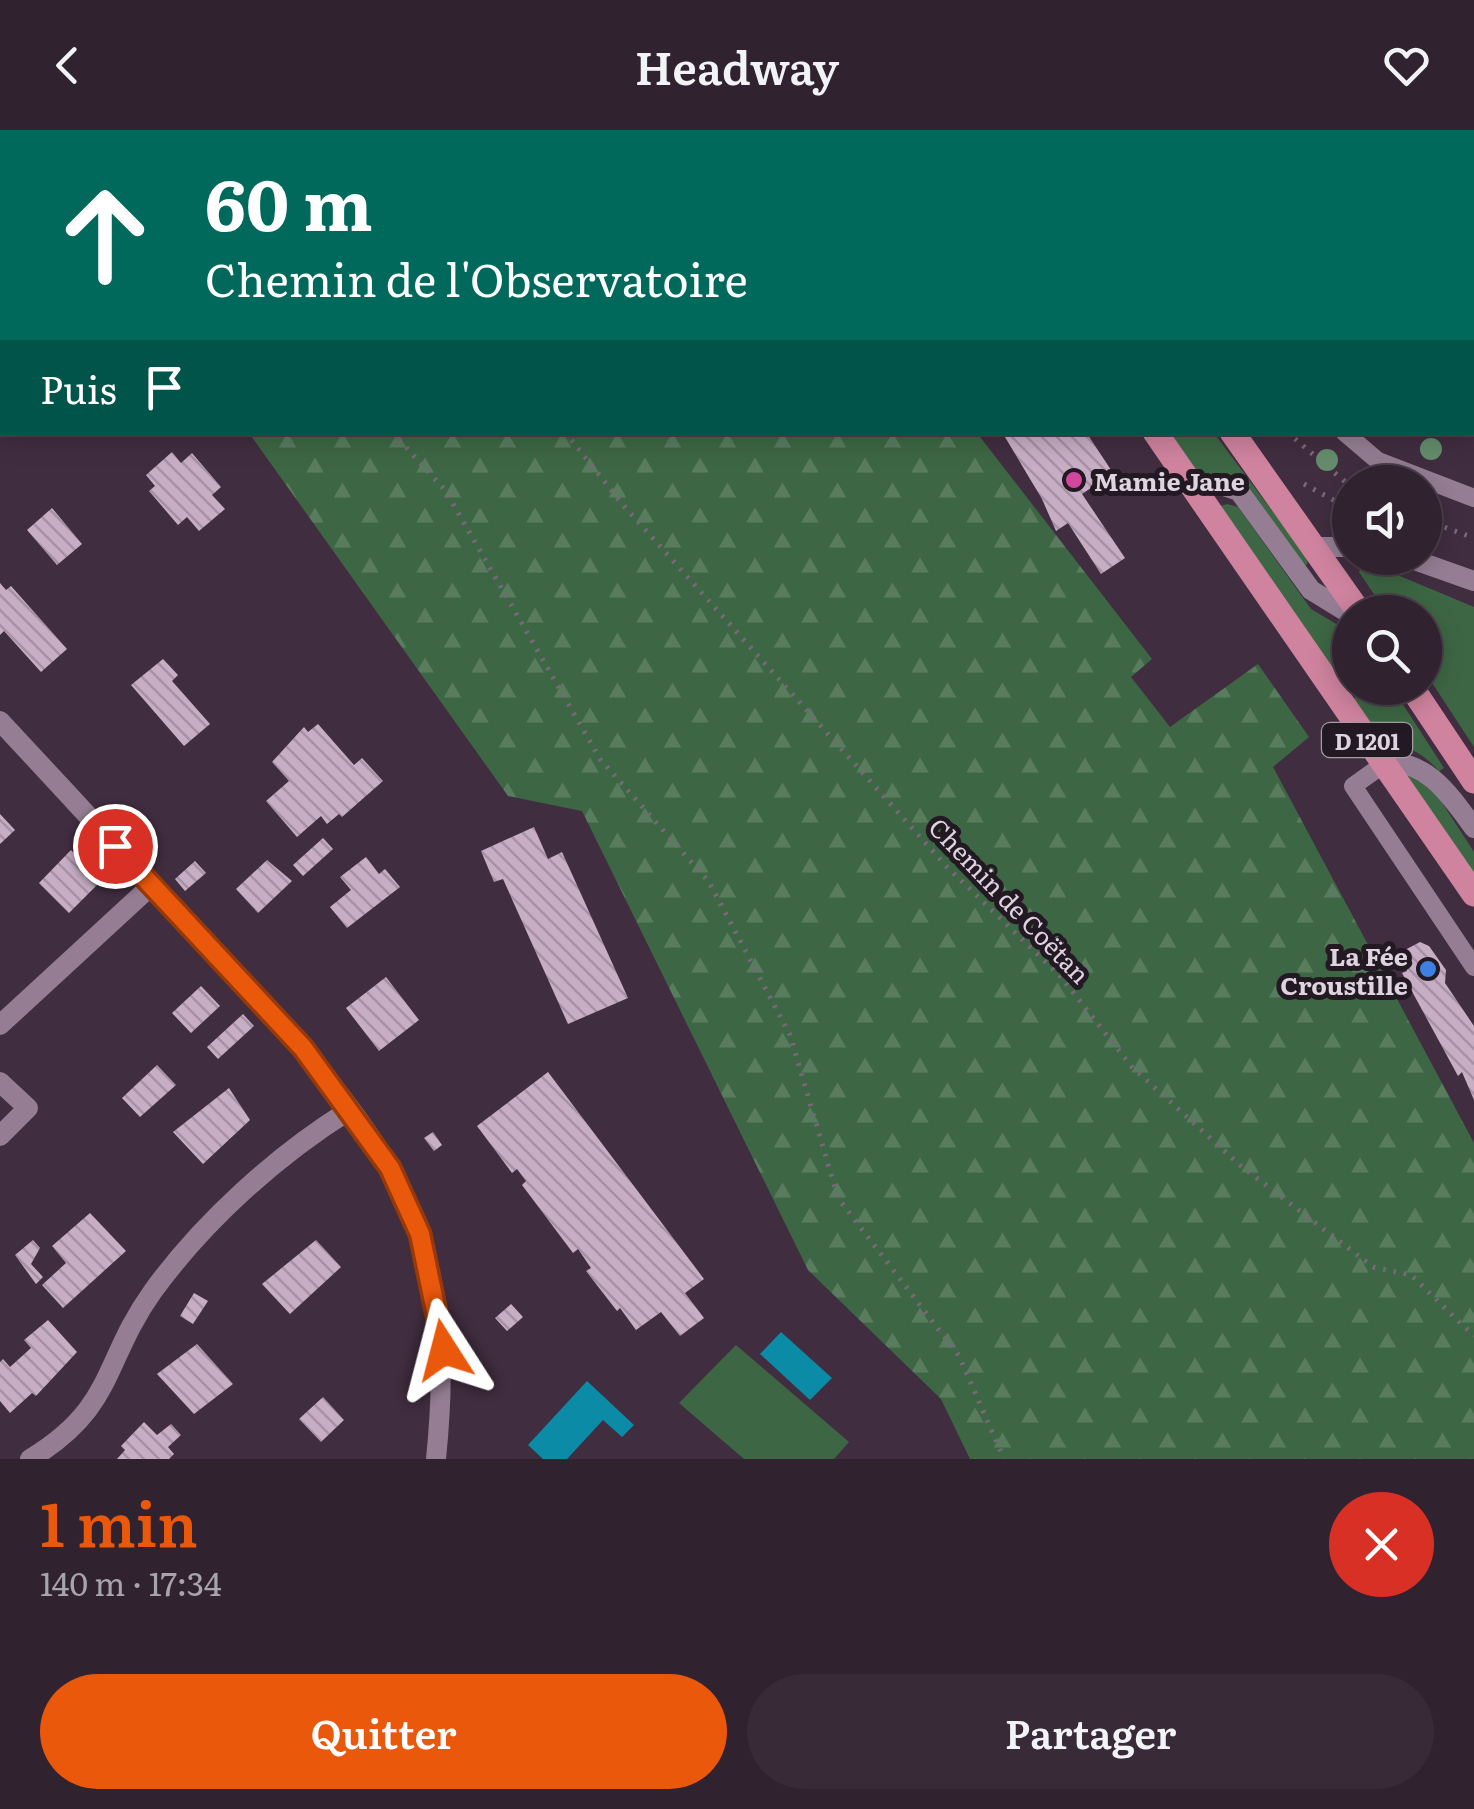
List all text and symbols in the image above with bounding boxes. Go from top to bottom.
text: Headway [635,32,839,99]
icon: back [40,38,95,93]
icon: heart [1379,38,1434,93]
text: 60 m [205,149,373,253]
icon: ahead [40,170,170,300]
text: Chemin de l'Observatoire [205,244,748,311]
text: Puis [40,359,117,416]
icon: arrive [137,360,192,415]
place label: Mamie Jane [1094,462,1245,499]
map controls [1332,465,1442,705]
button: sound [1332,465,1442,575]
marker: Mamie Jane [1063,469,1085,491]
button: search [1332,595,1442,705]
road number: D 1201 [1322,723,1412,757]
pin [73,804,158,889]
street label: Chemin de Coëtan [921,809,1099,991]
icon: arrive [88,819,143,874]
place label: La Fée Croustille [1280,937,1408,1003]
marker: La Fée Croustille [1417,958,1439,980]
position arrow [392,1298,496,1402]
text: 1 min [40,1476,198,1565]
button: close [1329,1492,1434,1597]
text: 140 m · 17:34 [40,1558,222,1606]
button: Quitter [40,1674,727,1789]
button: Partager [747,1674,1434,1789]

